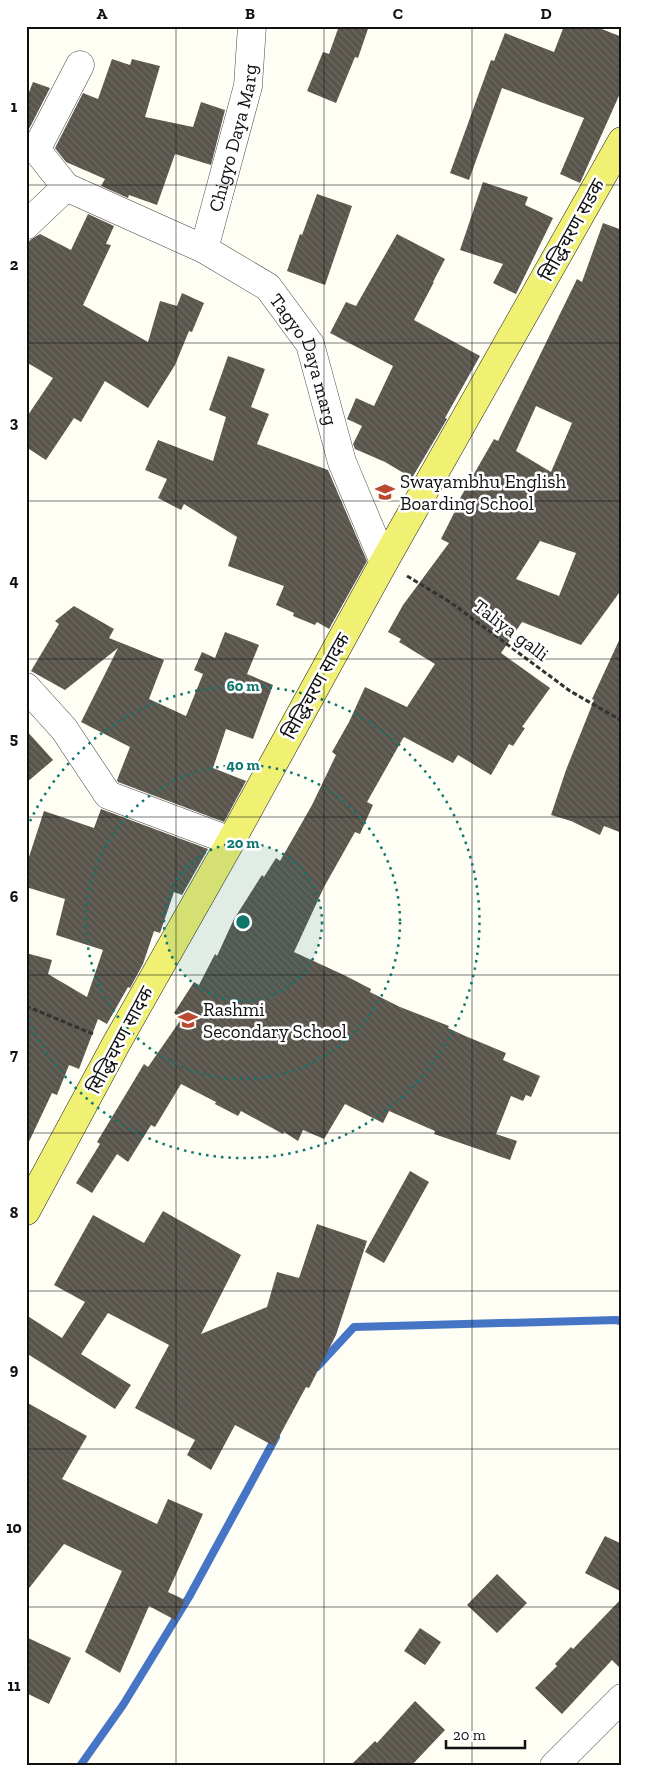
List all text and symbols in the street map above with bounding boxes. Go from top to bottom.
text: A [97,4,108,23]
text: B [245,4,255,23]
text: C [393,4,403,23]
text: D [540,4,552,23]
street label: Chigyo Daya Marg [203,63,261,214]
text: 1 [11,97,18,116]
street label: सिद्धिचरण सडक [534,174,610,285]
text: 2 [10,255,19,274]
street label: Tagyo Daya marg [265,289,343,428]
text: 3 [10,413,19,432]
place label: Swayambhu English Boarding School [400,470,567,515]
school or university icon: Swayambhu English Boarding School [374,481,396,503]
text: 4 [9,571,19,590]
street label: Taliya galli [469,594,553,666]
street label: सिद्धिचरण सादक [277,628,355,743]
text: 60 m [227,677,259,695]
text: 5 [10,729,18,748]
text: 40 m [226,756,260,774]
text: 20 m [227,834,259,852]
text: 6 [10,887,19,906]
centre of rings [234,913,252,931]
street label: सिद्धिचरण सादक [82,982,158,1098]
place label: Rashmi Secondary School [203,998,347,1043]
school or university icon: Rashmi Secondary School [177,1009,199,1031]
text: 7 [10,1045,18,1064]
text: 8 [10,1203,19,1222]
text: 9 [10,1360,19,1379]
text: 10 [6,1518,22,1537]
text: 11 [8,1676,21,1695]
scale bar [446,1717,524,1749]
text: 20 m [453,1726,486,1744]

